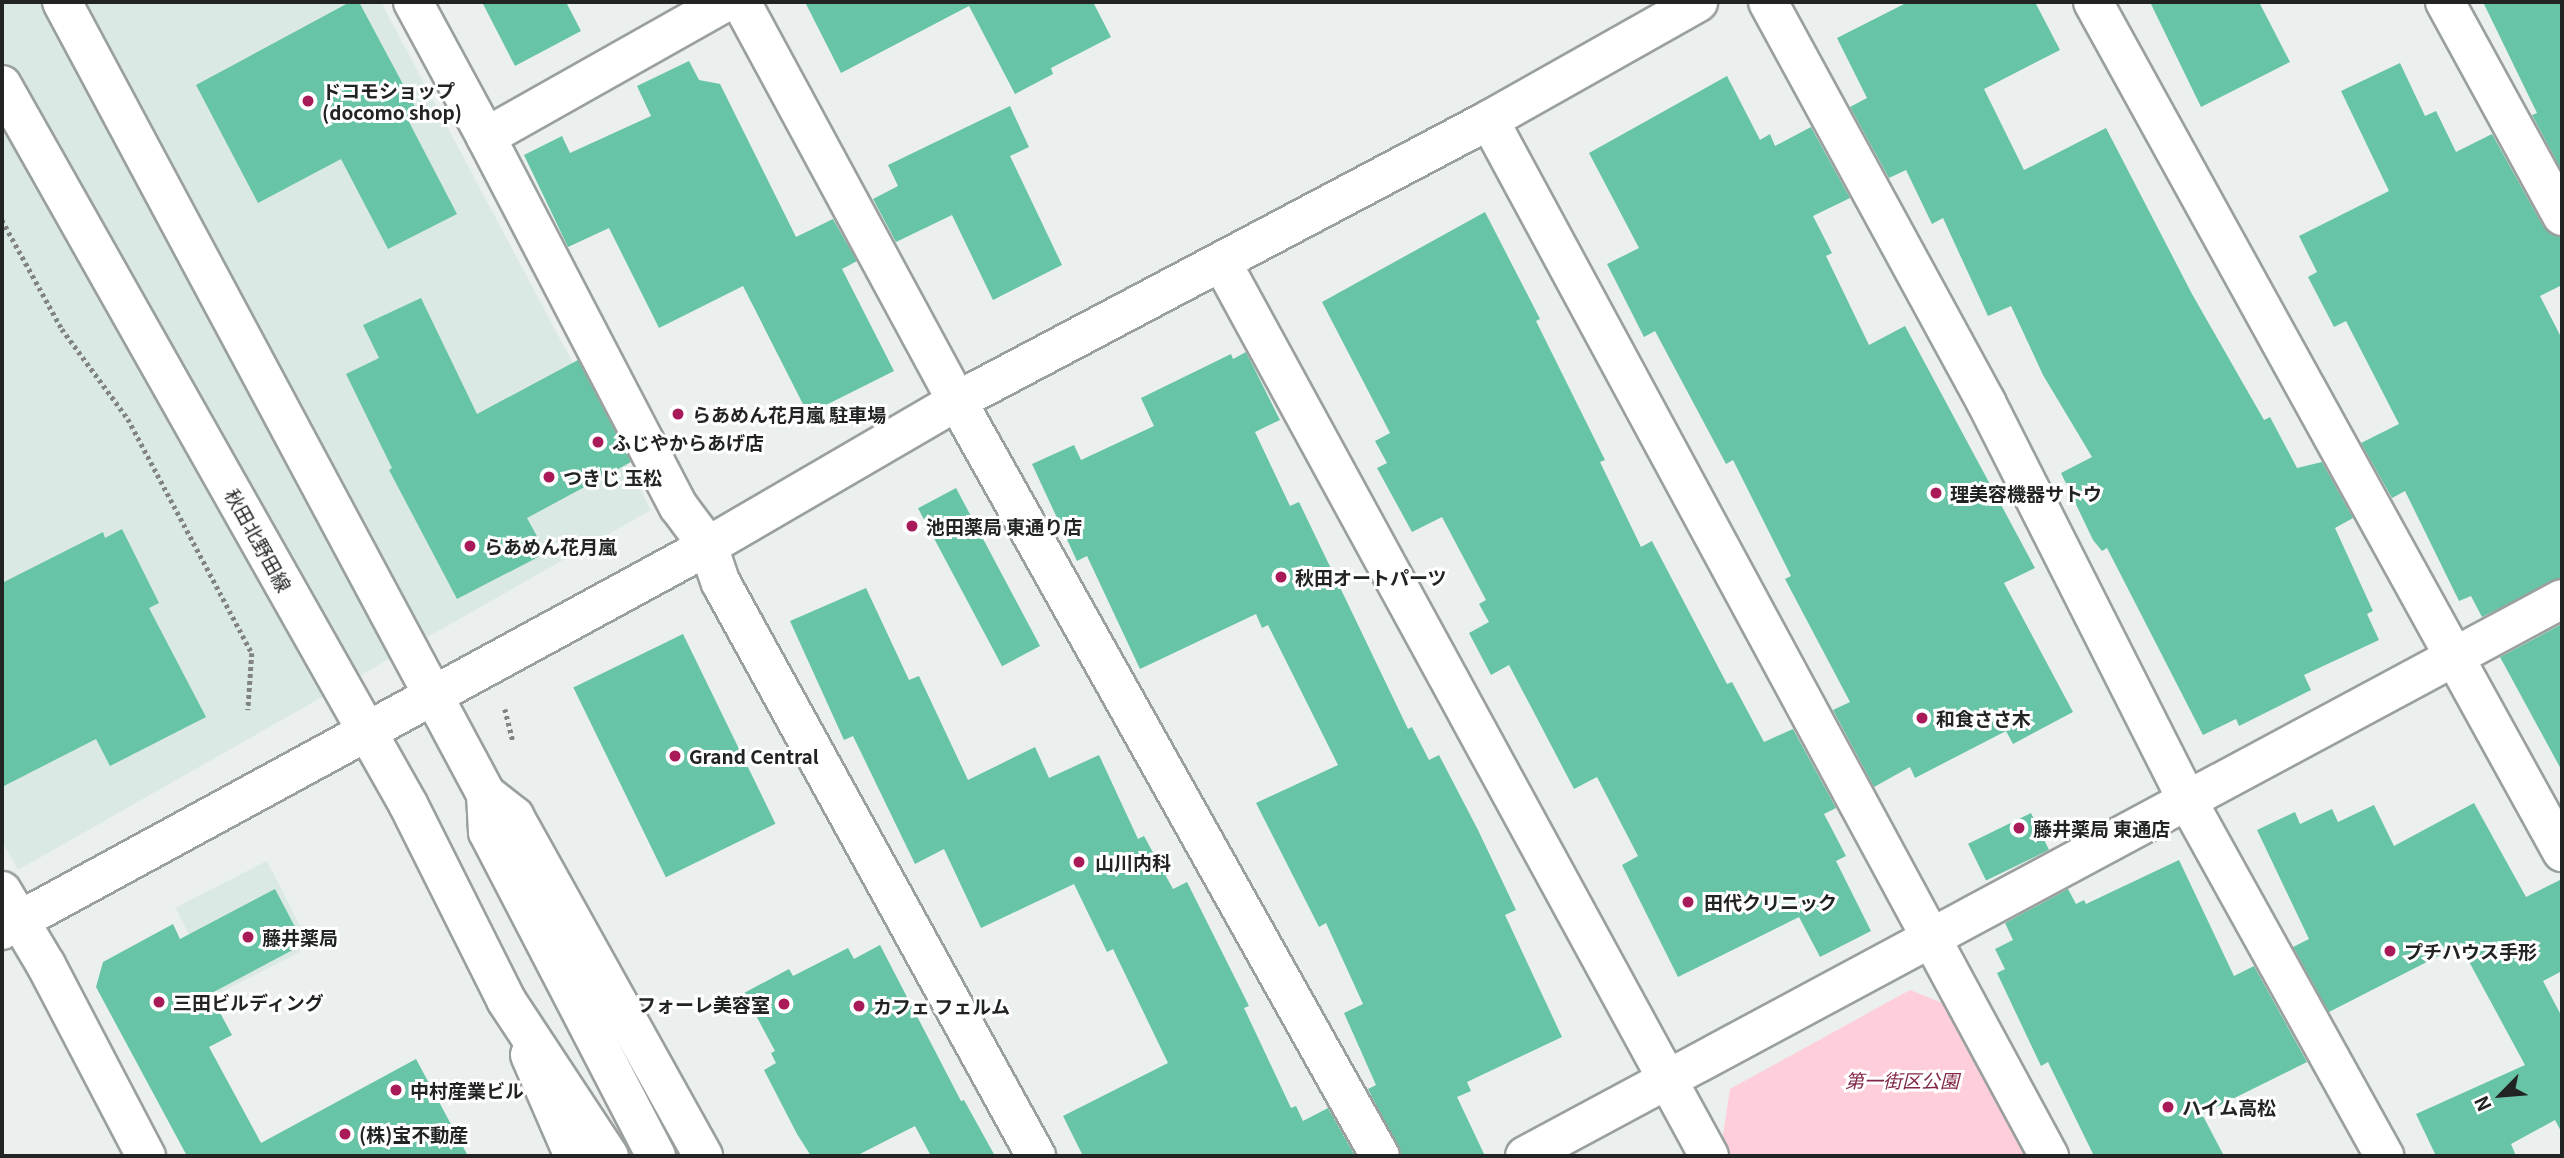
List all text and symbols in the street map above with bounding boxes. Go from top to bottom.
place label: ドコモショップ (docomo shop) [322,79,462,123]
marker: ドコモショップ (docomo shop) [300,93,316,109]
place label: らあめん花月嵐 駐車場 [692,403,886,425]
marker: らあめん花月嵐 駐車場 [670,406,686,422]
place label: ふじやからあげ店 [612,431,764,453]
marker: ふじやからあげ店 [590,434,606,450]
place label: つきじ 玉松 [563,466,662,488]
marker: つきじ 玉松 [541,469,557,485]
place label: 理美容機器サトウ [1950,482,2102,504]
street label: 秋田北野田線 [221,485,297,595]
marker: 理美容機器サトウ [1928,485,1944,501]
place label: 池田薬局 東通り店 [926,515,1082,537]
marker: 池田薬局 東通り店 [904,518,920,534]
place label: らあめん花月嵐 [484,535,617,557]
marker: らあめん花月嵐 [462,538,478,554]
place label: 秋田オートパーツ [1295,566,1447,588]
marker: 秋田オートパーツ [1273,569,1289,585]
place label: 和食ささ木 [1936,707,2031,729]
marker: 和食ささ木 [1914,710,1930,726]
place label: Grand Central [689,745,819,767]
marker: Grand Central [667,748,683,764]
place label: 藤井薬局 東通店 [2033,817,2170,839]
marker: 藤井薬局 東通店 [2011,820,2027,836]
place label: 山川内科 [1095,851,1171,873]
marker: 山川内科 [1069,852,1089,872]
place label: 田代クリニック [1704,891,1837,913]
marker: 田代クリニック [1678,892,1698,912]
place label: 藤井薬局 [262,926,338,948]
marker: 藤井薬局 [240,929,256,945]
place label: プチハウス手形 [2404,940,2537,962]
marker: プチハウス手形 [2382,943,2398,959]
place label: 三田ビルディング [173,991,325,1013]
place label: フォーレ美容室 [637,993,770,1015]
marker: 三田ビルディング [151,994,167,1010]
place label: カフェ フェルム [873,995,1010,1017]
marker: フォーレ美容室 [776,996,792,1012]
marker: カフェ フェルム [851,998,867,1014]
north arrow [2466,1060,2536,1130]
park label: 第一街区公園 [1845,1069,1959,1091]
place label: 中村産業ビル [410,1079,524,1101]
marker: 中村産業ビル [388,1082,404,1098]
text: N [2466,1092,2497,1116]
place label: ハイム高松 [2182,1096,2277,1118]
marker: ハイム高松 [2160,1099,2176,1115]
place label: (株)宝不動産 [359,1123,468,1145]
marker: (株)宝不動産 [337,1126,353,1142]

